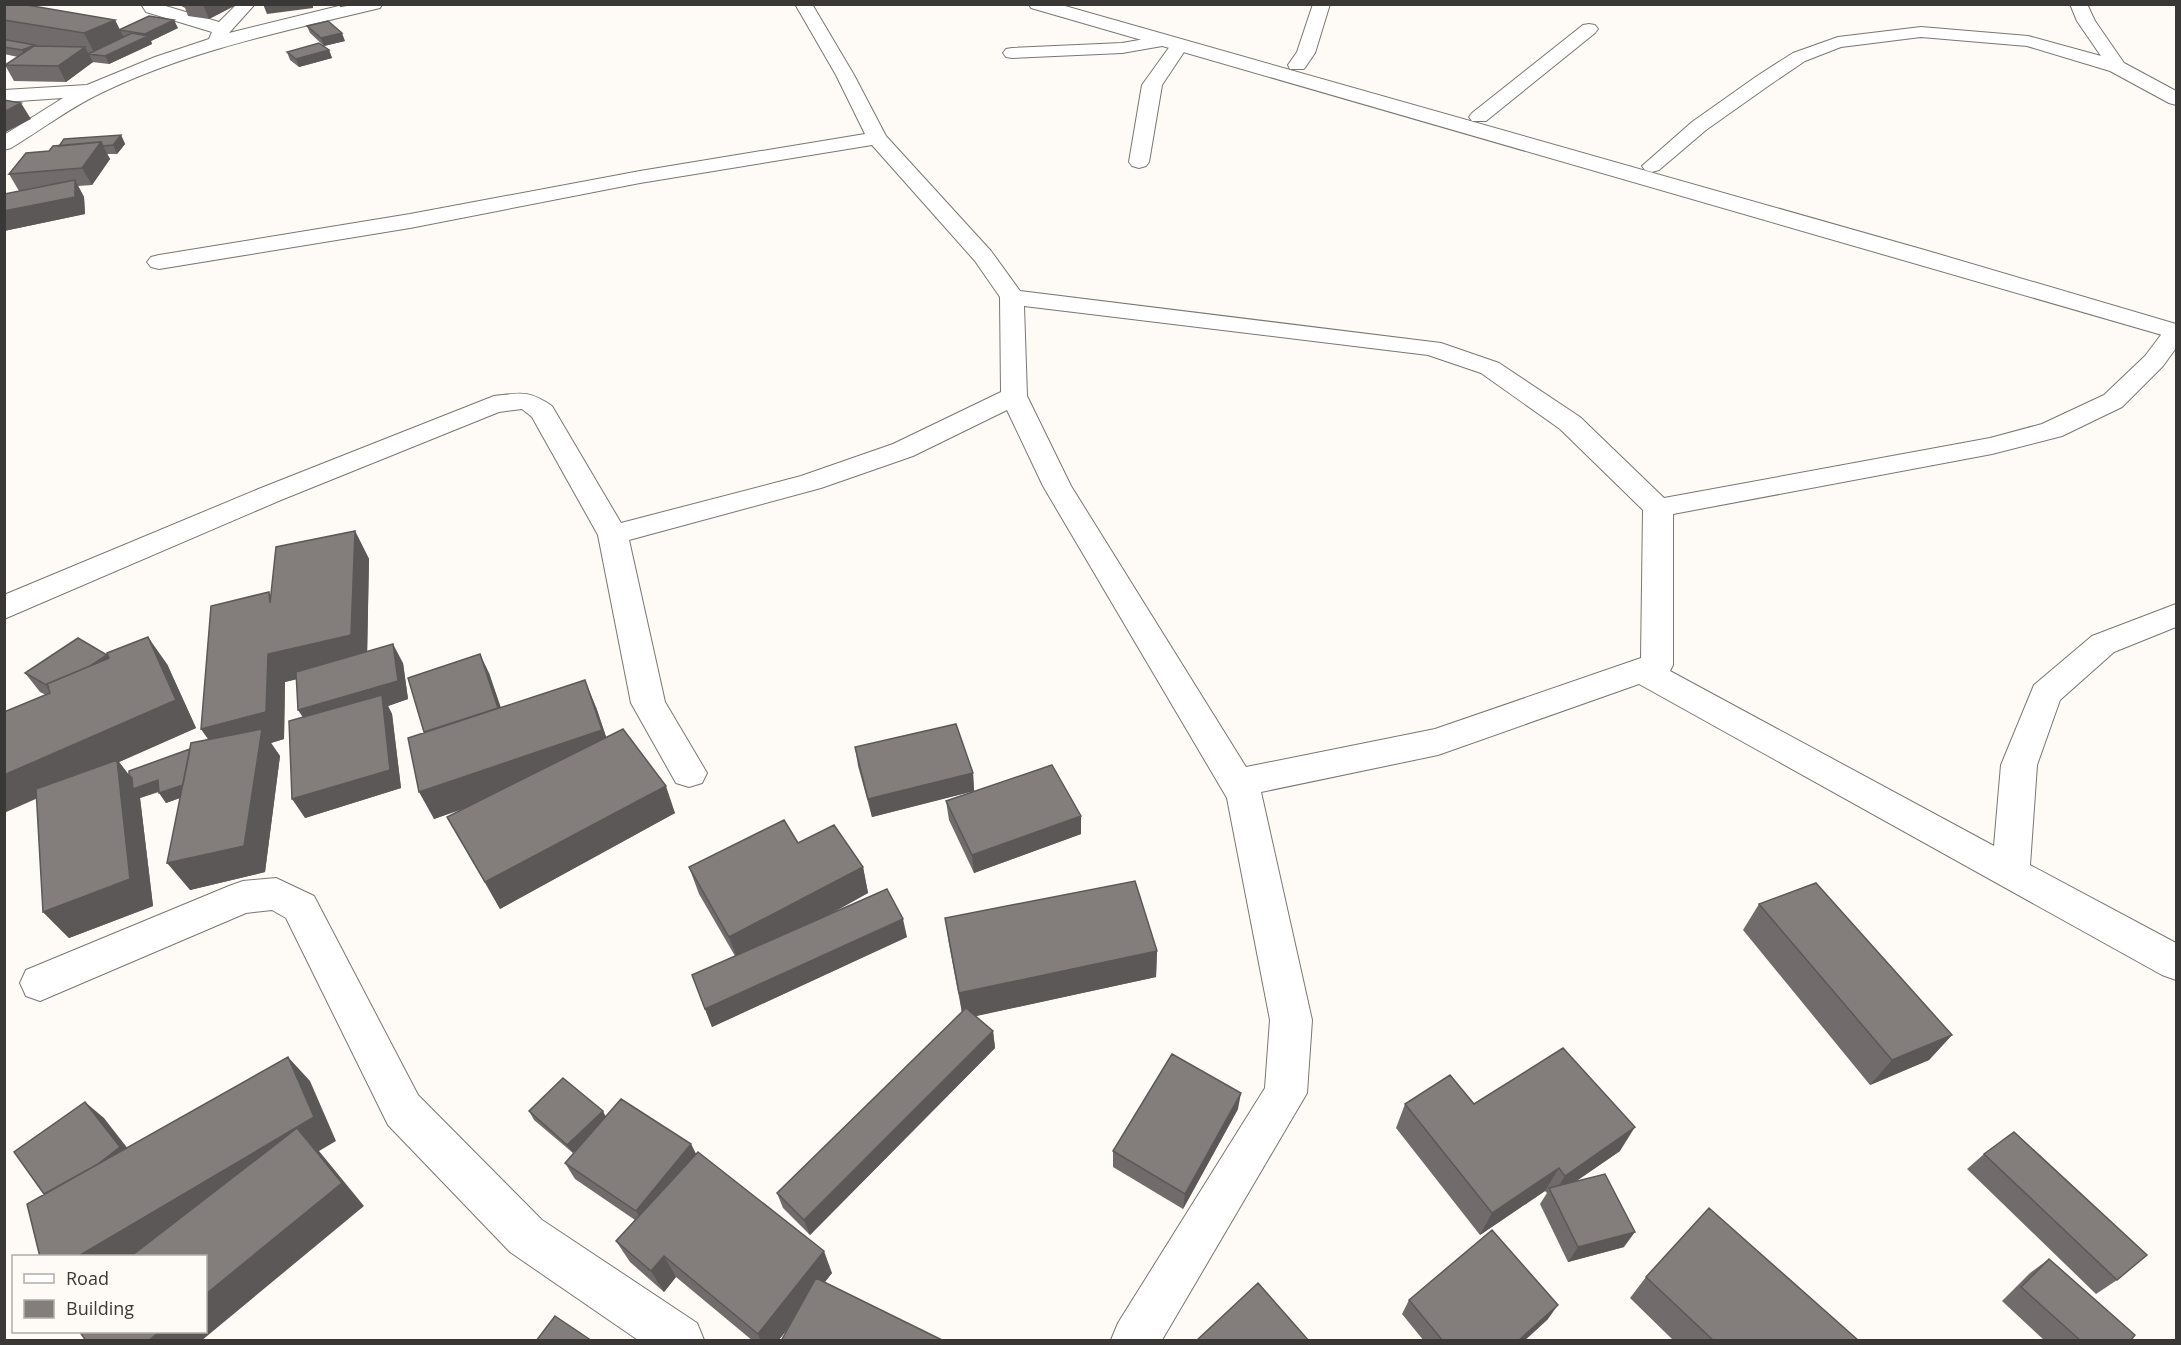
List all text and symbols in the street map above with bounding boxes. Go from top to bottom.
legend [12,1255,207,1333]
text: Road [66,1266,109,1290]
text: Building [66,1296,134,1320]

